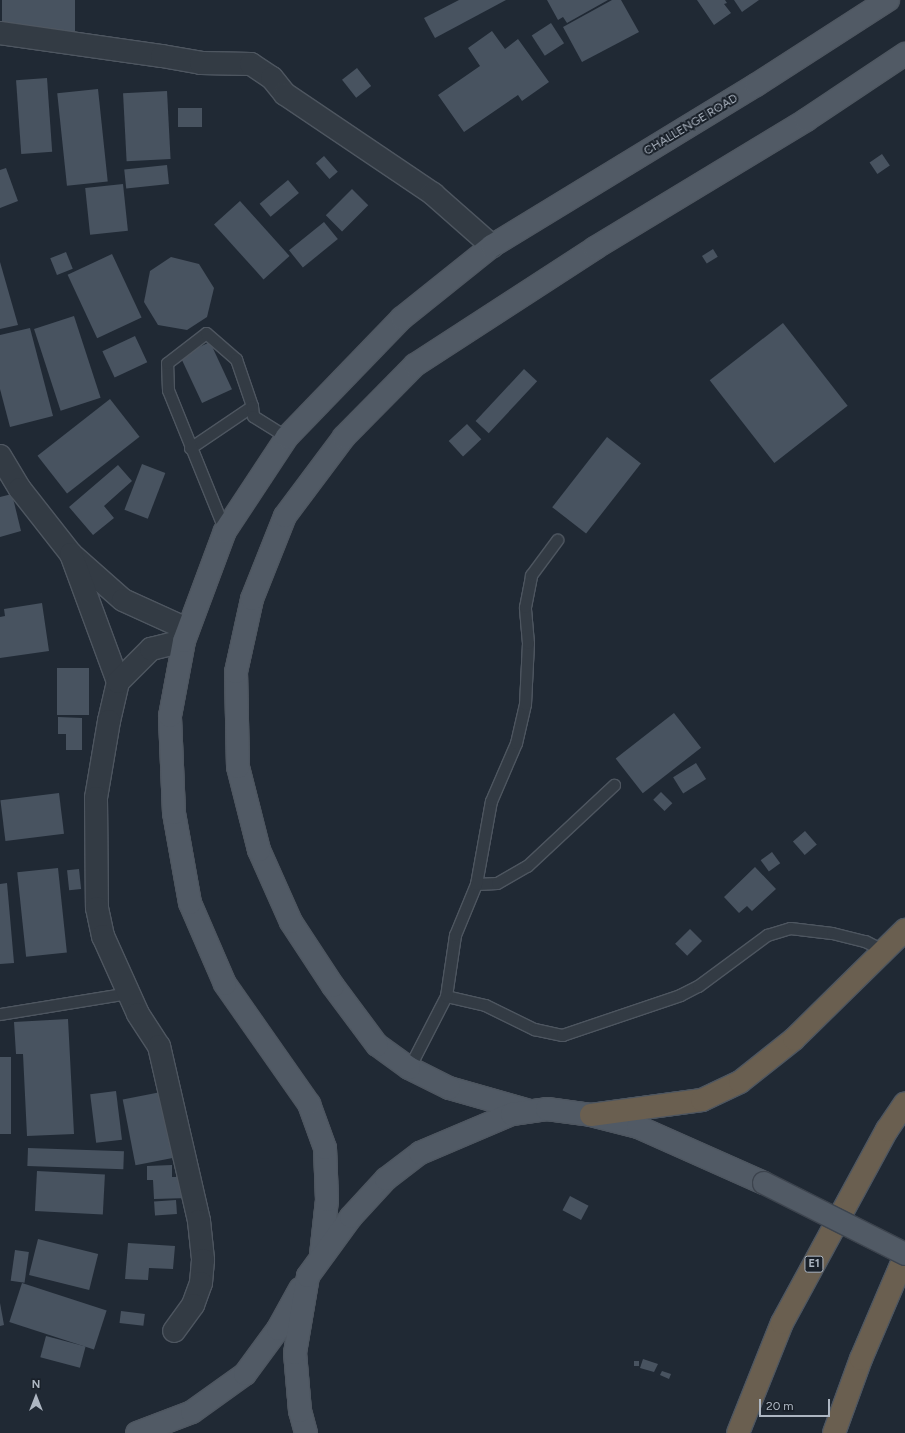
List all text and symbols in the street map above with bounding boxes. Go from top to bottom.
street label: CHALLENGE ROAD [641,91,741,159]
road number: E1 [804,1255,824,1273]
north arrow [16,1377,56,1417]
text: N [32,1378,40,1391]
scale bar [761,1391,832,1417]
text: 20 m [766,1399,794,1413]

